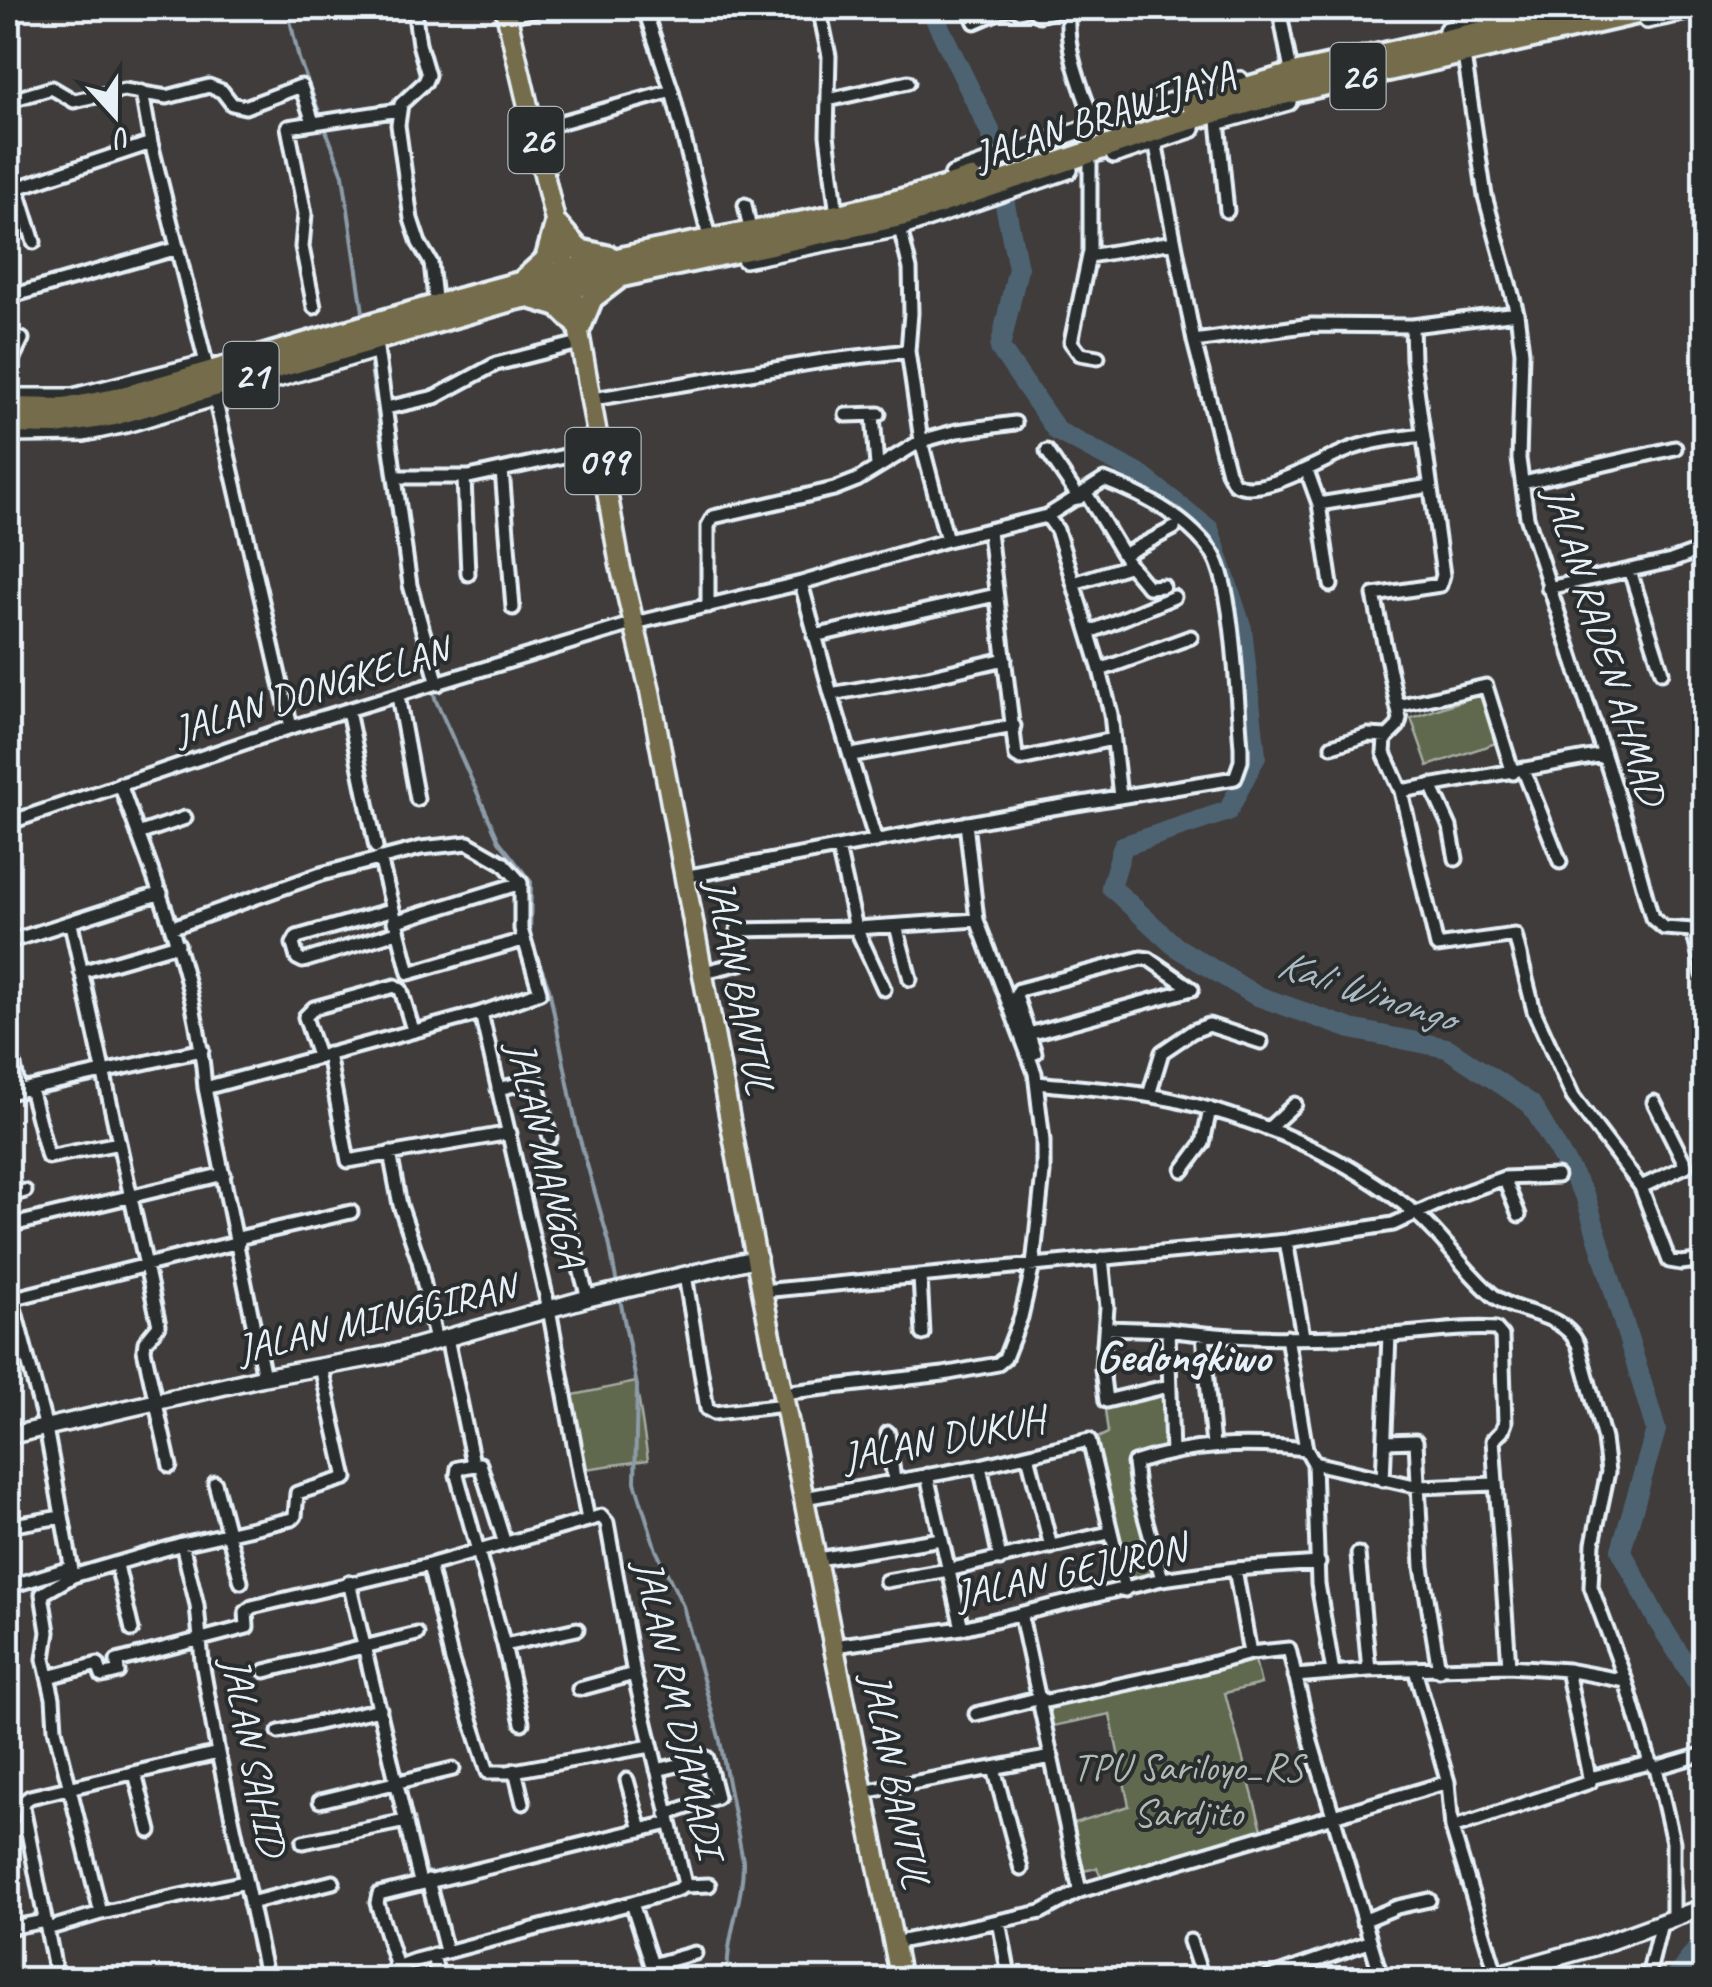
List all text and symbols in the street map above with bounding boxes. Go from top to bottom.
road number: 26 [1330,43,1386,109]
street label: JALAN BRAWIJAYA [966,49,1242,181]
north arrow [65,65,165,165]
road number: 26 [508,107,564,173]
text: U [106,119,136,159]
road number: 21 [224,342,278,408]
road number: 099 [566,428,640,494]
street label: JALAN RADEN AHMAD [1532,478,1678,814]
street label: JALAN DONGKELAN [166,623,460,756]
street label: JALAN BANTUL [694,873,785,1098]
water label: Kali Winongo [1271,937,1469,1046]
street label: JALAN MANGGA [495,1035,597,1274]
street label: JALAN MINGGIRAN [230,1260,525,1375]
district label: Gedongkiwo [1096,1328,1273,1385]
street label: JALAN DUKUH [836,1393,1054,1482]
street label: JALAN GEJURON [949,1521,1196,1620]
street label: JALAN RM DJAMADI [623,1553,737,1869]
street label: JALAN SAHID [210,1651,298,1863]
street label: JALAN BANTUL [850,1667,941,1892]
park label: TPU Sariloyo_RS Sardjito [1073,1742,1308,1838]

